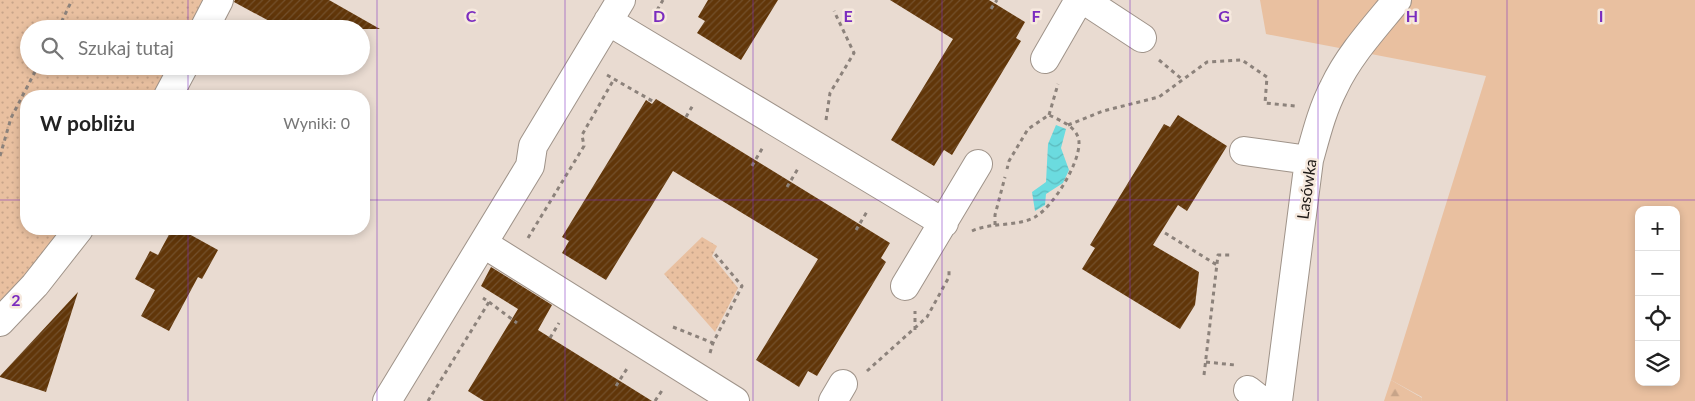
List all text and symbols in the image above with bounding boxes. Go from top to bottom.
text: C [466,6,477,25]
text: D [653,6,665,25]
text: E [843,6,853,25]
text: F [1031,6,1041,25]
text: G [1218,6,1230,25]
text: H [1406,6,1418,25]
text: I [1599,6,1603,25]
search box [20,20,370,75]
icon: search [38,34,66,62]
text: Szukaj tutaj [78,36,174,59]
text: W pobliżu [40,110,135,135]
text: Wyniki: 0 [283,113,350,132]
street label: Lasówka [1292,158,1320,220]
map controls [1635,206,1680,386]
button: + [1635,206,1680,251]
button: − [1635,251,1680,296]
text: 2 [11,290,21,309]
button: locate [1635,296,1680,341]
button: layers [1635,341,1680,386]

